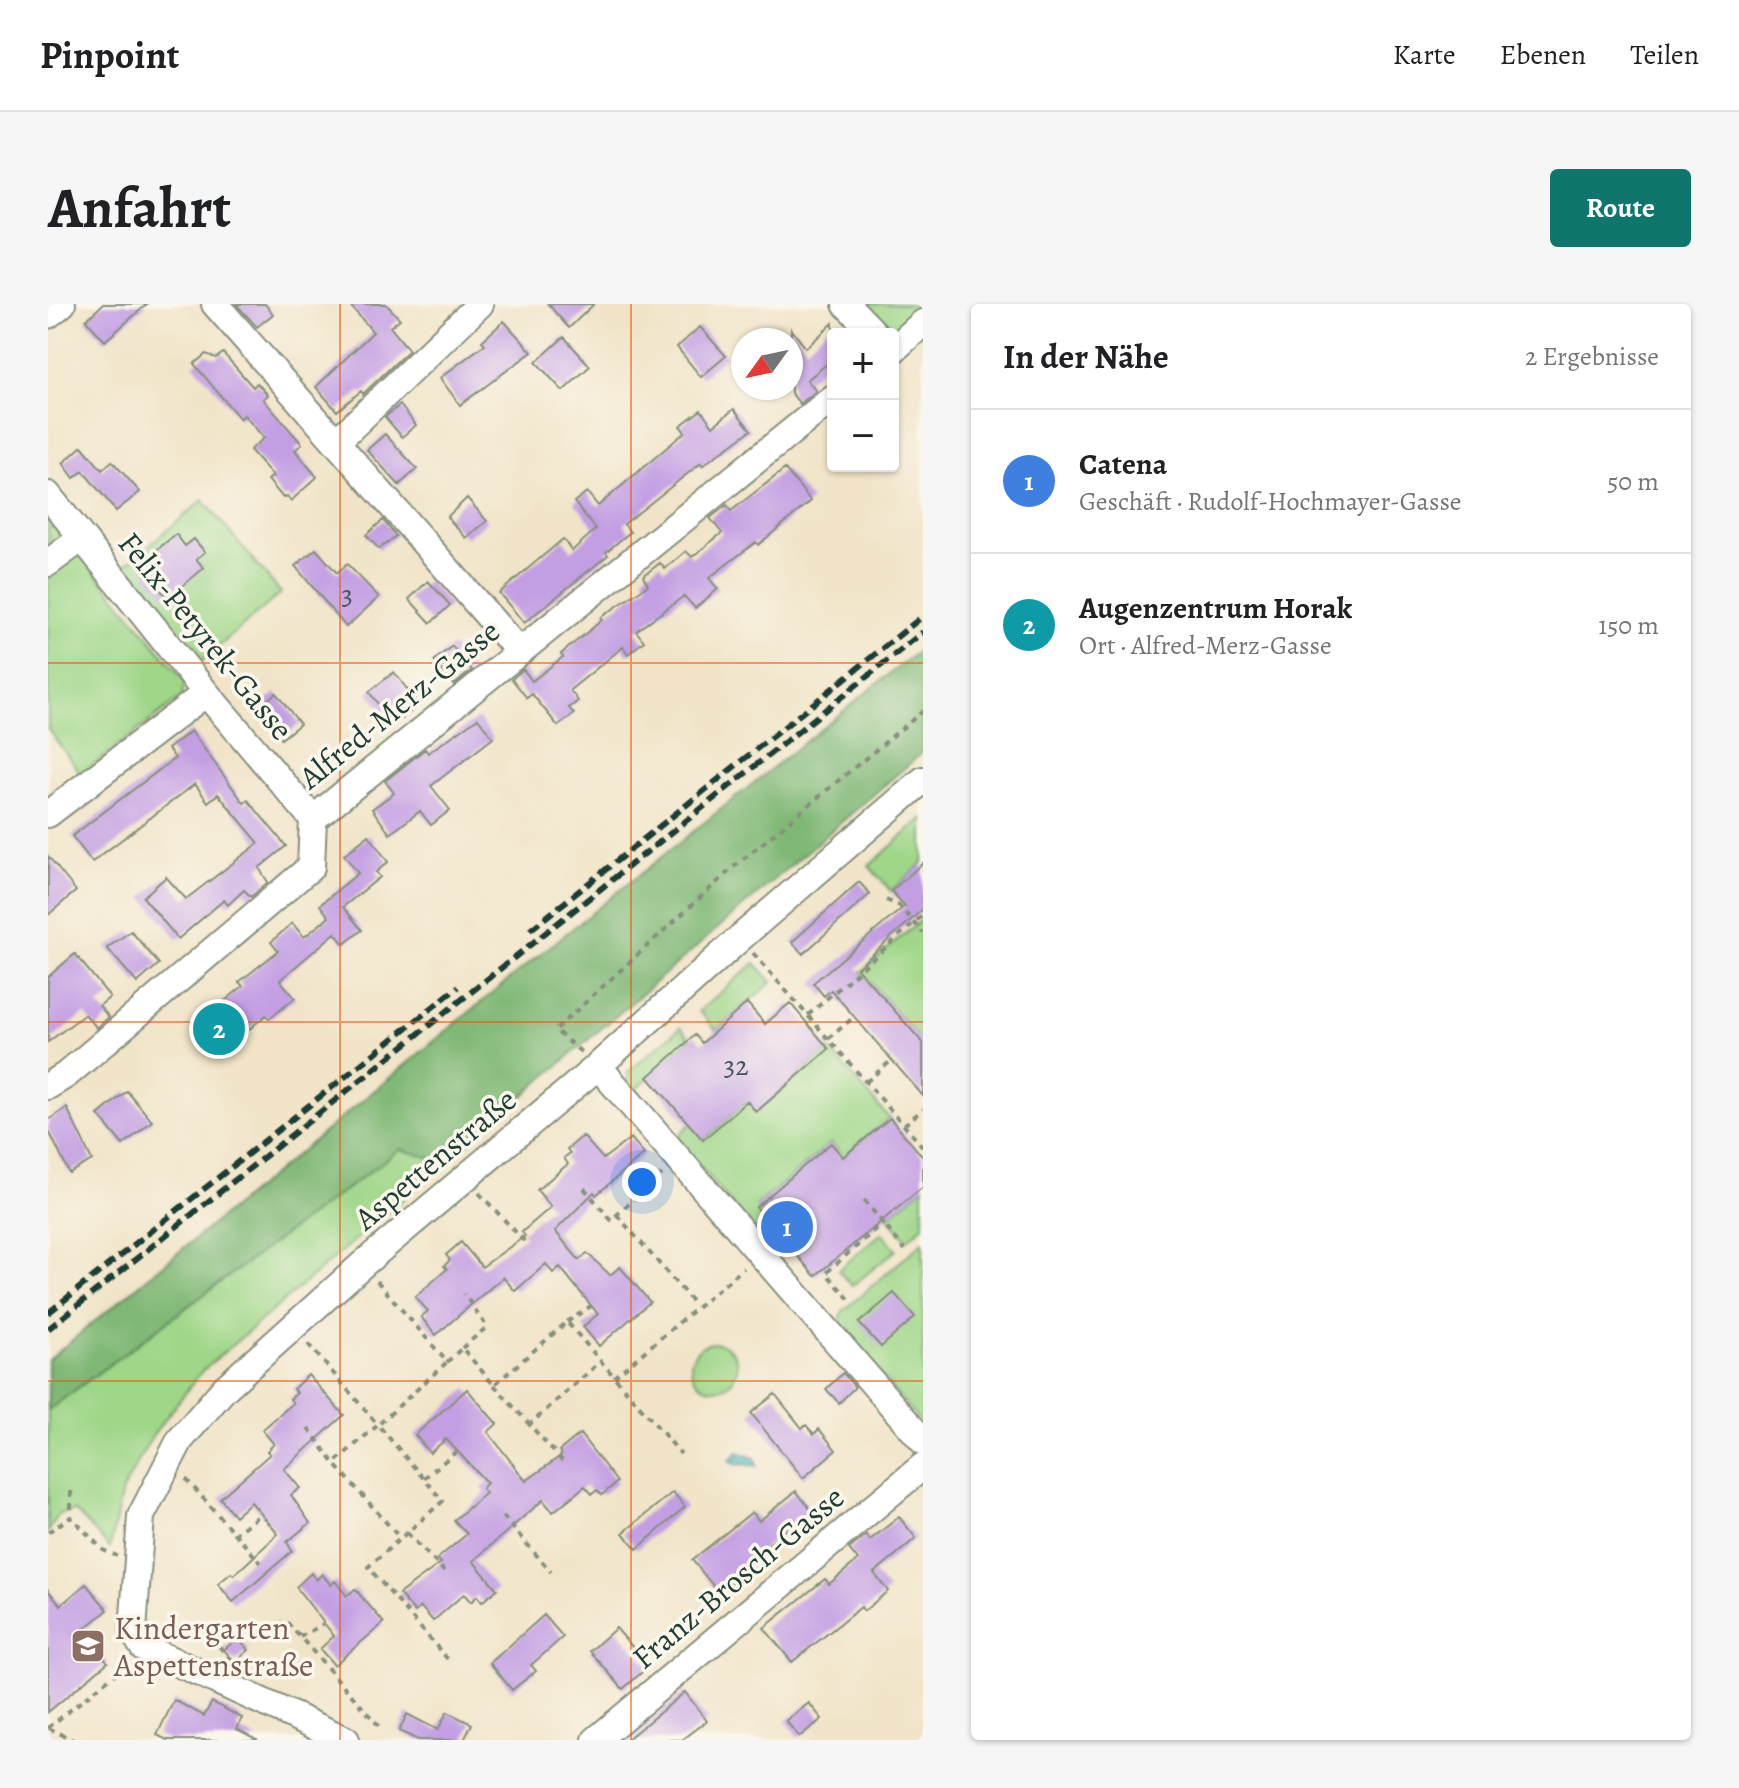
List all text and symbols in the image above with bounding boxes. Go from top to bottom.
text: Pinpoint [40,29,179,81]
text: Karte [1393,36,1456,74]
text: Ebenen [1500,36,1586,74]
text: Teilen [1630,36,1699,74]
button: Route [1550,169,1691,247]
text: Anfahrt [48,170,231,246]
north arrow [731,328,803,400]
map controls [827,328,899,472]
button: + [827,328,899,400]
text: In der Nähe [1003,333,1169,380]
text: 2 Ergebnisse [1525,339,1659,374]
button: − [827,400,899,472]
text: Catena [1079,444,1167,484]
text: 1 [1024,464,1034,499]
text: 50 m [1607,464,1659,499]
text: Geschäft · Rudolf-Hochmayer-Gasse [1079,484,1462,519]
street label: Felix-Petyrek-Gasse [108,523,304,749]
house number: 3 [341,576,353,614]
text: Augenzentrum Horak [1079,588,1352,628]
text: 2 [1023,608,1035,643]
text: 150 m [1598,608,1659,643]
street label: Alfred-Merz-Gasse [288,609,509,799]
text: Ort · Alfred-Merz-Gasse [1079,628,1332,663]
pin: 2 [193,999,245,1059]
house number: 32 [724,1047,748,1085]
street label: Aspettenstraße [344,1078,525,1241]
your location [622,1162,662,1202]
pin: 1 [761,1197,813,1257]
street label: Franz-Brosch-Gasse [623,1475,853,1679]
place label: Kindergarten Aspettenstraße [113,1606,313,1687]
school or university icon: Kindergarten Aspettenstraße [69,1627,107,1665]

